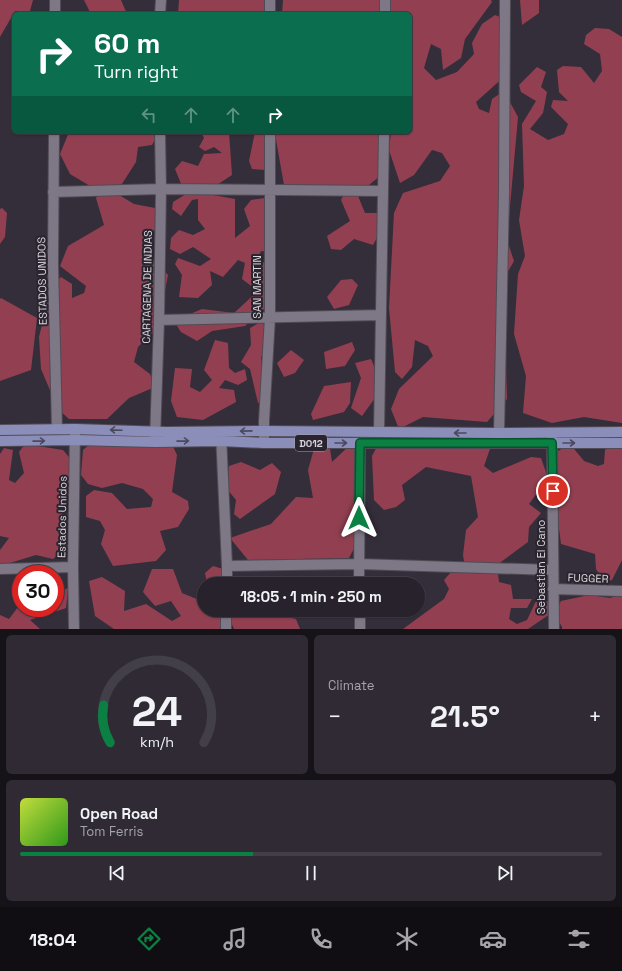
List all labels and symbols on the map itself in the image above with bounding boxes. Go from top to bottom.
street label: CARTAGENA DE INDIAS [139,230,155,344]
street label: ESTADOS UNIDOS [34,237,50,325]
street label: SAN MARTIN [250,255,264,319]
one-way arrow [110,426,123,434]
one-way arrow [240,428,253,435]
one-way arrow [454,429,467,437]
road number: D012 [295,435,327,451]
one-way arrow [32,437,45,445]
one-way arrow [176,438,189,445]
one-way arrow [334,439,347,447]
one-way arrow [562,439,575,447]
pin [536,474,570,508]
street label: Estados Unidos [54,476,70,558]
position arrow [338,497,380,539]
street label: Sebastian El Cano [534,520,548,614]
speed limit sign: 30 [12,565,64,617]
street label: FUGGER [567,570,609,586]

